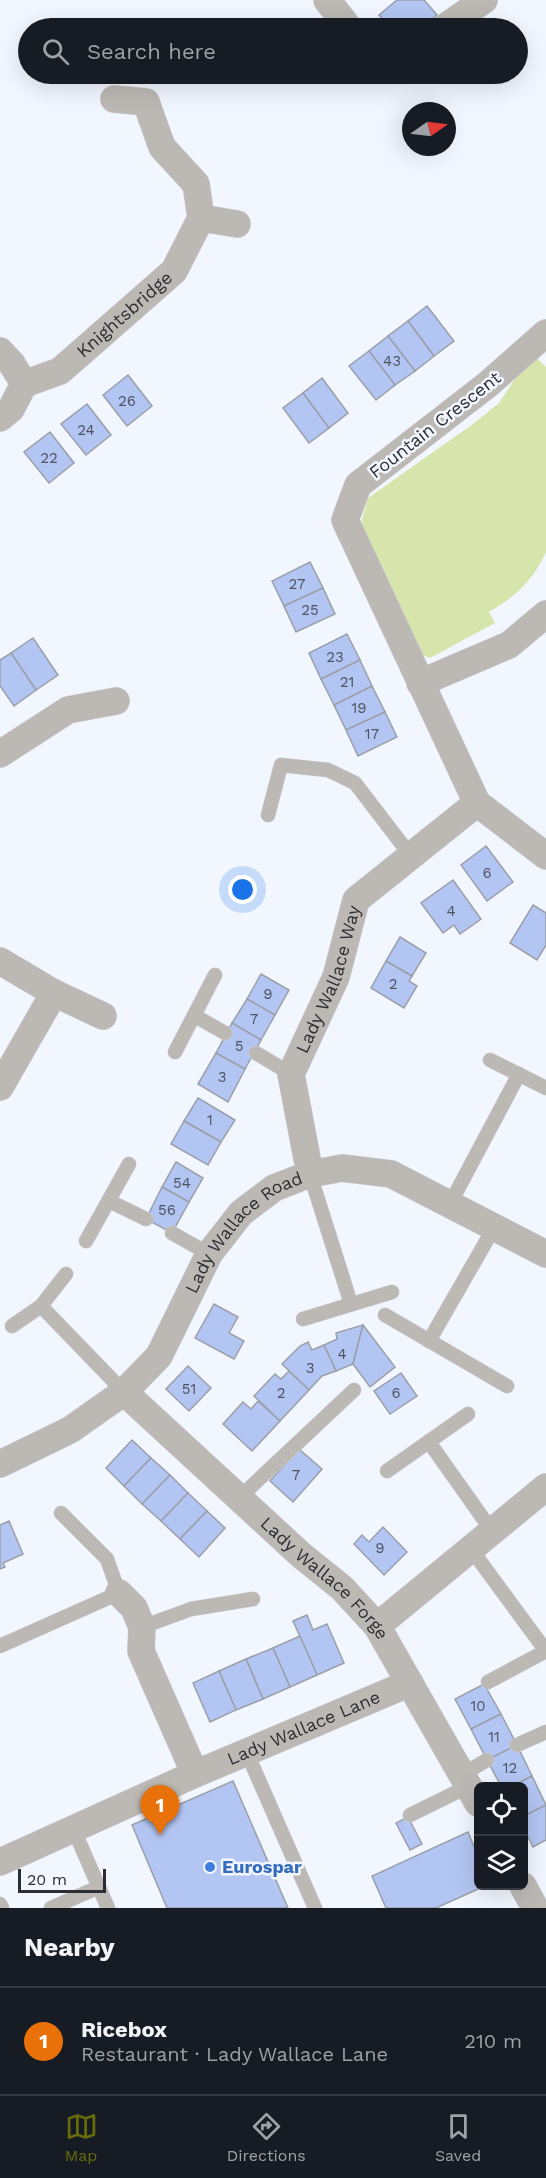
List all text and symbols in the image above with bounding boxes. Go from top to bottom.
search box [18,18,528,84]
icon: search [39,35,72,68]
text: Search here [87,39,216,64]
north arrow [402,102,456,156]
street label: Knightsbridge [72,267,176,362]
house number: 43 [383,352,401,370]
street label: Fountain Crescent [365,366,505,482]
house number: 26 [118,392,136,410]
house number: 24 [77,421,95,439]
house number: 22 [40,449,58,467]
house number: 27 [289,575,305,593]
house number: 25 [301,601,319,619]
house number: 23 [326,648,344,666]
house number: 21 [340,673,354,691]
house number: 19 [351,699,367,717]
house number: 17 [365,725,379,743]
house number: 6 [482,864,492,882]
your location [228,875,257,904]
street label: Lady Wallace Way [291,902,364,1057]
house number: 4 [446,902,456,920]
house number: 2 [389,975,397,993]
house number: 9 [263,985,273,1003]
house number: 7 [250,1010,258,1028]
house number: 5 [235,1037,243,1055]
house number: 3 [218,1068,226,1086]
house number: 1 [207,1111,213,1129]
street label: Lady Wallace Road [180,1167,305,1296]
house number: 54 [173,1174,191,1192]
house number: 56 [158,1201,176,1219]
house number: 4 [337,1345,347,1363]
house number: 3 [306,1359,314,1377]
house number: 51 [182,1380,196,1398]
house number: 2 [277,1384,285,1402]
house number: 6 [391,1384,401,1402]
house number: 7 [292,1466,300,1484]
street label: Lady Wallace Forge [257,1512,393,1643]
house number: 9 [375,1539,385,1557]
street label: Lady Wallace Lane [224,1686,383,1769]
house number: 10 [470,1697,486,1715]
house number: 11 [488,1728,500,1746]
house number: 12 [503,1759,517,1777]
map controls [474,1782,528,1890]
button: locate [474,1782,528,1836]
pin: 1 [140,1786,180,1835]
button: layers [474,1836,528,1890]
place label: Eurospar [222,1856,302,1877]
marker: Eurospar [203,1860,217,1874]
scale bar [18,1866,106,1894]
text: 20 m [27,1870,67,1889]
text: Nearby [24,1932,115,1962]
text: Ricebox [81,2017,167,2042]
text: 1 [39,2029,48,2053]
text: 210 m [464,2029,522,2053]
text: Restaurant · Lady Wallace Lane [81,2042,388,2066]
tab: Map [65,2110,98,2165]
tab: Directions [227,2110,306,2165]
tab: Saved [435,2110,481,2165]

